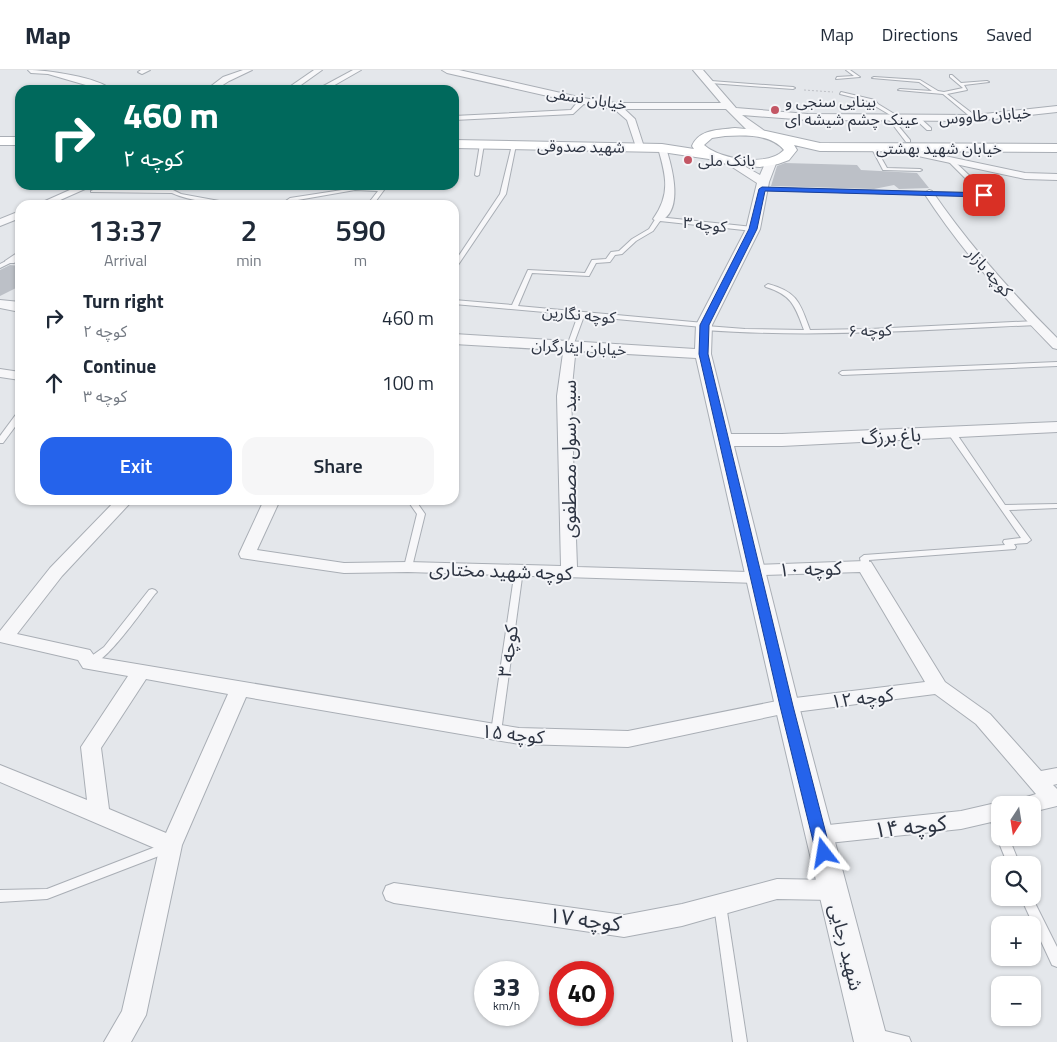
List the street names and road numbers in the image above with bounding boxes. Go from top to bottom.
street label: خیابان نسفی [545,80,629,116]
street label: خیابان طاووس [938,100,1032,130]
street label: شهید صدوقی [537,133,625,159]
street label: خیابان شهید بهشتی [876,136,1002,160]
street label: کوچه ۳ [682,210,729,238]
street label: کوچه بازار [961,241,1019,302]
street label: کوچه نگارین [541,299,617,329]
street label: کوچه ۶ [848,317,893,343]
street label: خیابان ایثارگران [531,333,627,361]
street label: سید رسول مصطفوی [554,380,583,538]
street label: باغ برزگ [860,419,922,451]
street label: کوچه ۱۰ [778,552,843,584]
street label: کوچه شهید مختاری [429,553,574,587]
street label: کوچه ۳ [489,622,525,679]
street label: کوچه ۱۲ [829,679,896,715]
street label: کوچه ۱۵ [480,715,547,751]
street label: کوچه ۱۴ [872,805,949,847]
street label: کوچه ۱۷ [547,898,624,940]
street label: شهید رجایی [822,901,872,993]

